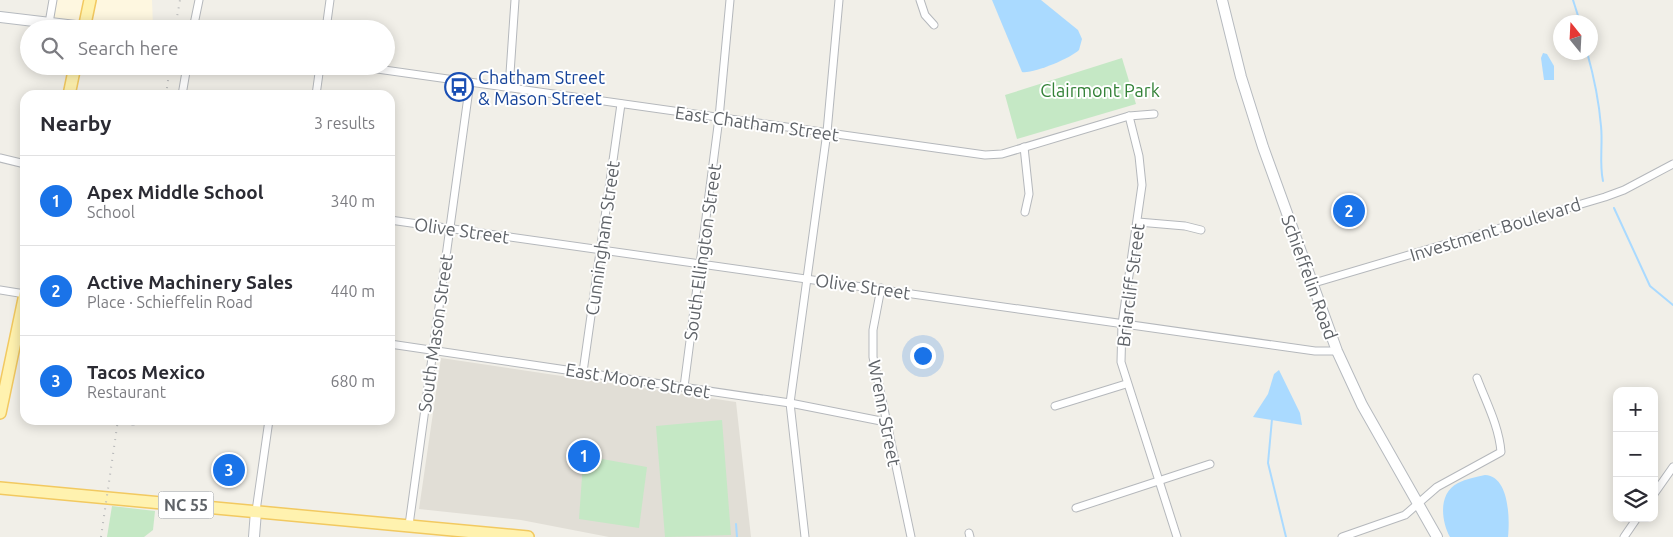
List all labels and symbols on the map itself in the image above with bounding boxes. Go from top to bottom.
north arrow [1553,15,1598,60]
place label: Chatham Street & Mason Street [478,67,605,108]
bus stop icon: Chatham Street & Mason Street [444,72,474,102]
park label: Clairmont Park [1040,80,1160,100]
street label: East Chatham Street [674,102,840,144]
street label: Cunningham Street [581,159,623,317]
street label: South Ellington Street [680,162,724,342]
pin: 2 [1333,192,1365,230]
street label: Investment Boulevard [1407,193,1583,265]
street label: Schieffelin Road [1278,212,1342,342]
street label: Olive Street [413,213,511,247]
street label: Briarcliff Street [1113,222,1147,348]
street label: South Mason Street [414,253,456,413]
street label: Olive Street [814,269,912,303]
your location [910,343,936,369]
street label: Wrenn Street [865,358,905,468]
street label: East Moore Street [564,359,712,401]
pin: 1 [568,437,600,475]
pin: 3 [213,451,245,489]
road number: NC 55 [158,492,214,518]

